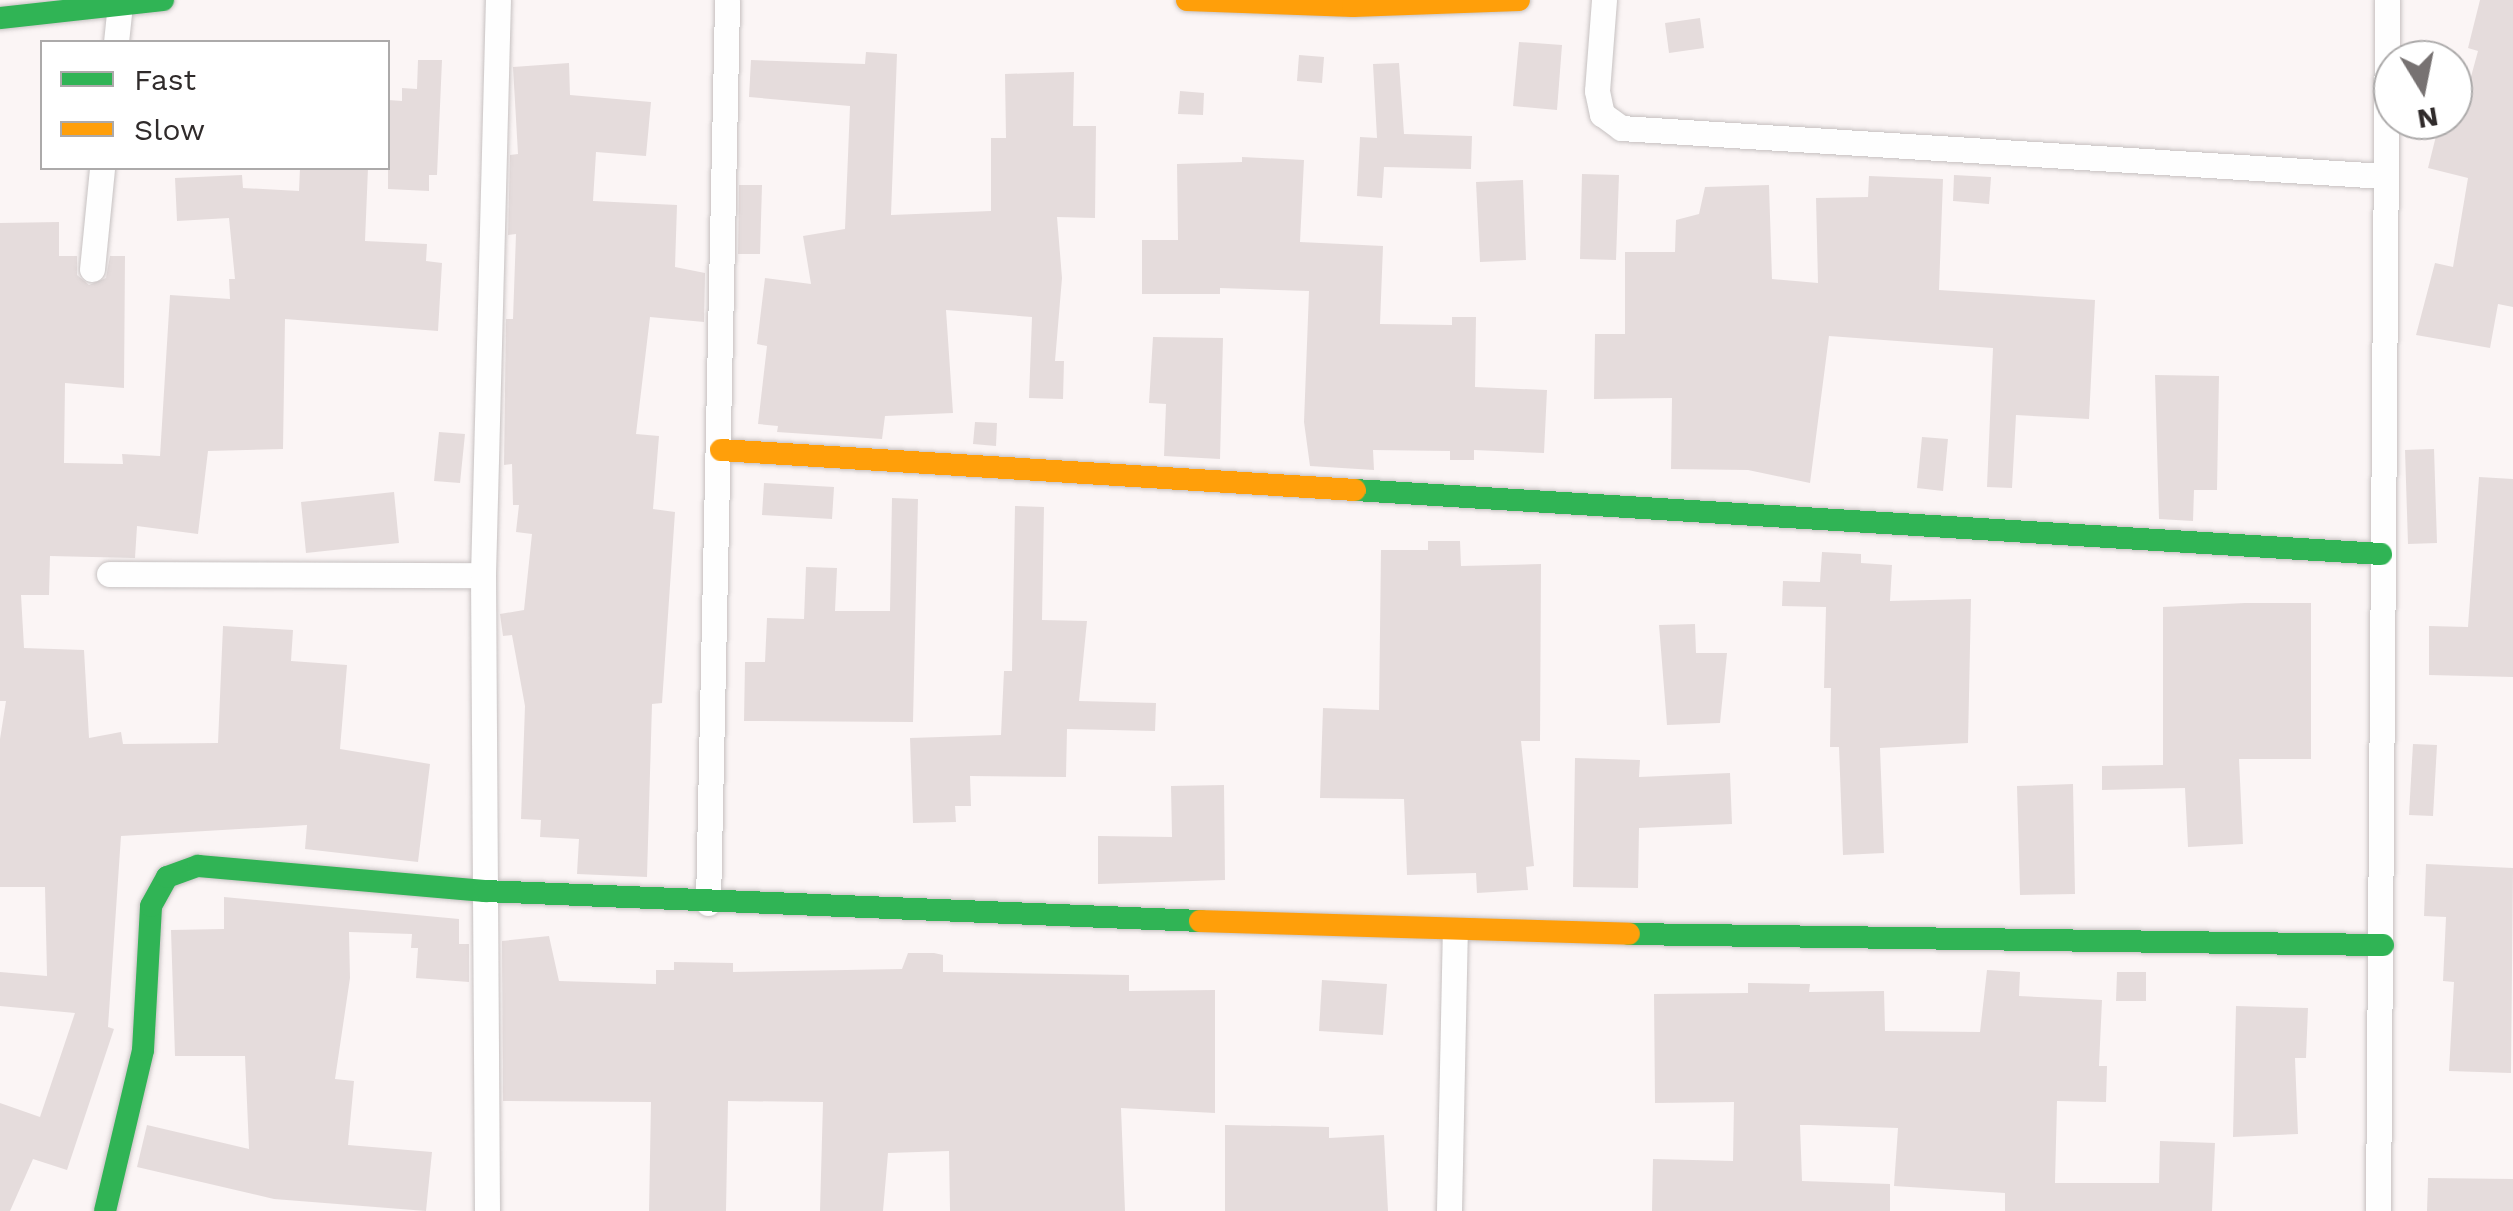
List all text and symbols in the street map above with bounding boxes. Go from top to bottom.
legend [40,40,390,170]
north arrow [2373,40,2473,140]
text: Fast [134,62,196,97]
text: N [2415,100,2441,136]
text: Slow [134,112,205,147]

